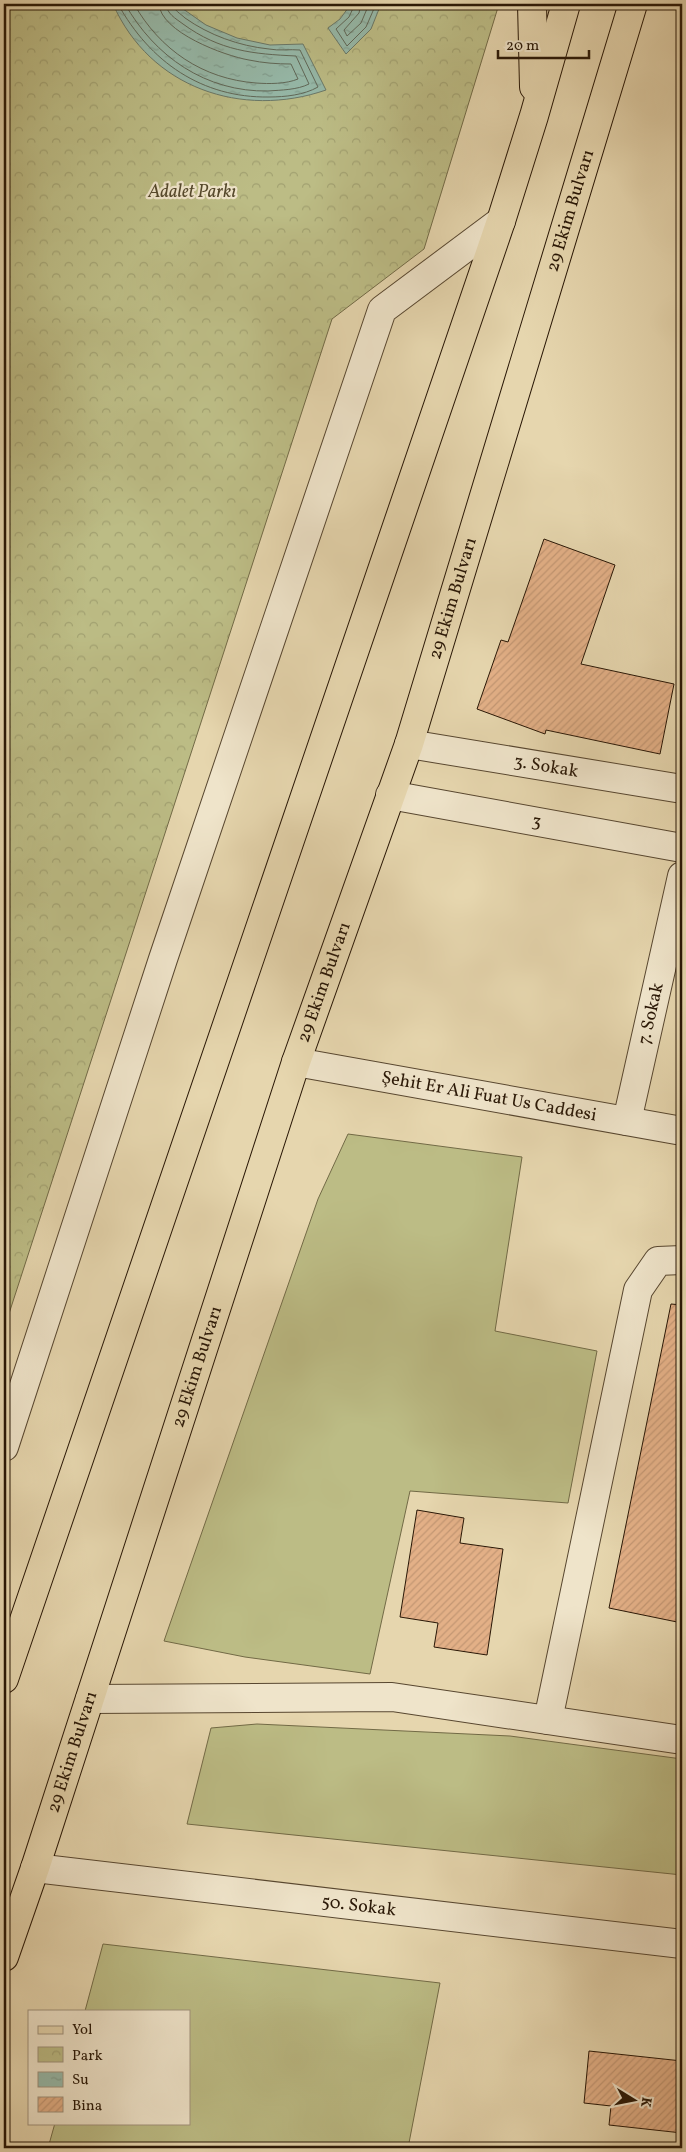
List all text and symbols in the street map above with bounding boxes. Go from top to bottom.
scale bar [498,28,590,60]
text: 20 m [506,36,539,57]
street label: 29 Ekim Bulvarı [540,147,601,275]
park label: Adalet Parkı [147,180,236,205]
street label: 29 Ekim Bulvarı [423,534,483,663]
street label: 3. Sokak [512,749,580,784]
street label: 3 [530,808,543,835]
street label: 29 Ekim Bulvarı [291,919,357,1046]
street label: 7. Sokak [632,980,670,1047]
street label: Şehit Er Ali Fuat Us Caddesi [379,1065,599,1128]
street label: 29 Ekim Bulvarı [166,1303,229,1431]
street label: 29 Ekim Bulvarı [41,1688,104,1816]
street label: 50. Sokak [320,1889,398,1923]
legend [28,2010,190,2124]
text: Yol [72,2020,92,2041]
text: Park [72,2046,103,2067]
text: Su [72,2070,89,2091]
north arrow [608,2074,658,2124]
text: K [635,2095,656,2109]
text: Bina [72,2096,102,2117]

